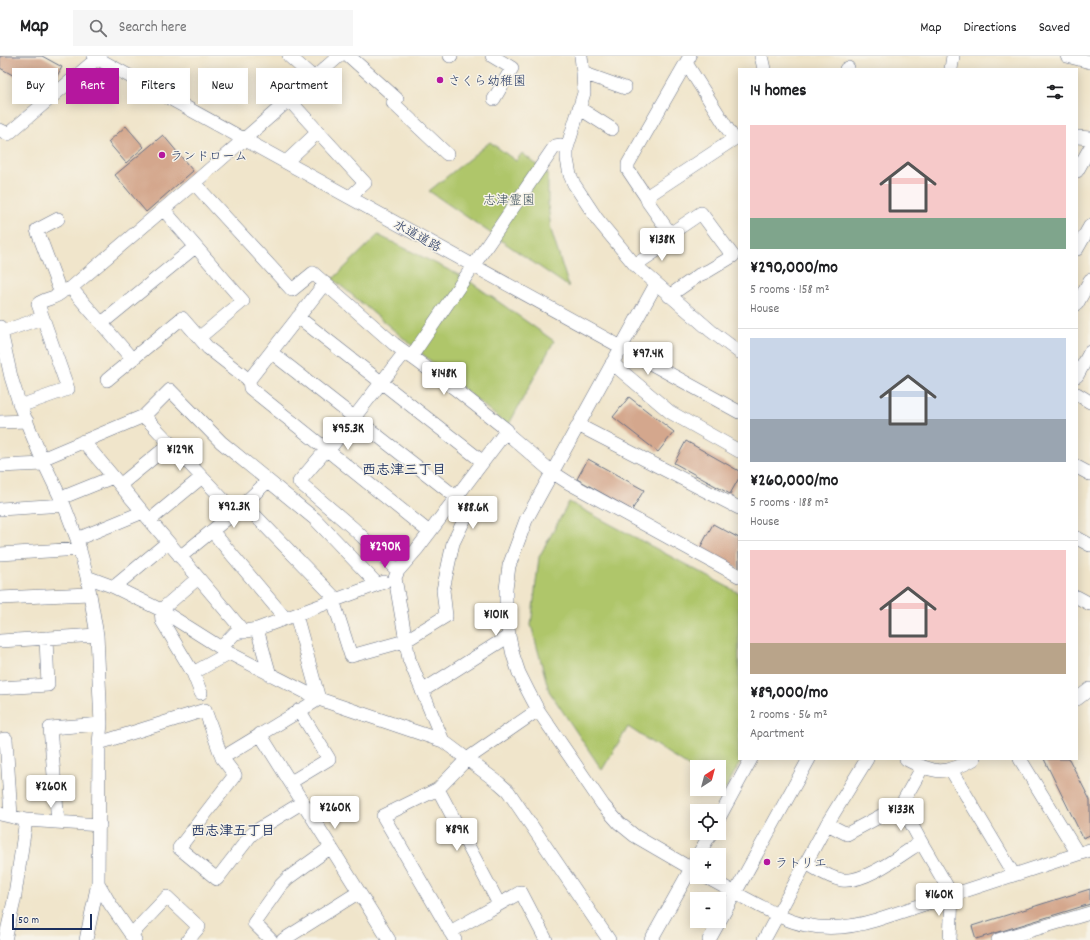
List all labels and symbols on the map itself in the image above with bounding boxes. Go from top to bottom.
place label: さくら幼稚園 [448,73,526,92]
marker: さくら幼稚園 [435,75,445,85]
place label: ランドローム [170,148,247,167]
marker: ランドローム [157,150,167,160]
park label: 志津霊園 [483,192,535,211]
street label: 水道道路 [389,216,444,258]
pin: ¥138K [634,228,690,262]
pin: ¥97.4K [615,342,681,376]
pin: ¥148K [416,362,472,396]
pin: ¥95.3K [315,417,381,451]
pin: ¥129K [152,438,208,472]
district label: 西志津三丁目 [362,461,446,481]
pin: ¥92.3K [201,495,267,529]
pin: ¥88.6K [440,496,506,530]
pin: ¥290K [357,535,413,569]
pin: ¥101K [468,603,524,637]
north arrow [690,760,726,796]
pin: ¥260K [23,775,79,809]
pin: ¥260K [307,796,363,830]
pin: ¥133K [873,798,929,832]
pin: ¥89K [433,818,481,852]
district label: 西志津五丁目 [191,822,275,842]
place label: ラトリエ [775,855,827,874]
marker: ラトリエ [762,857,772,867]
pin: ¥160K [911,883,967,917]
scale bar [12,912,92,931]

